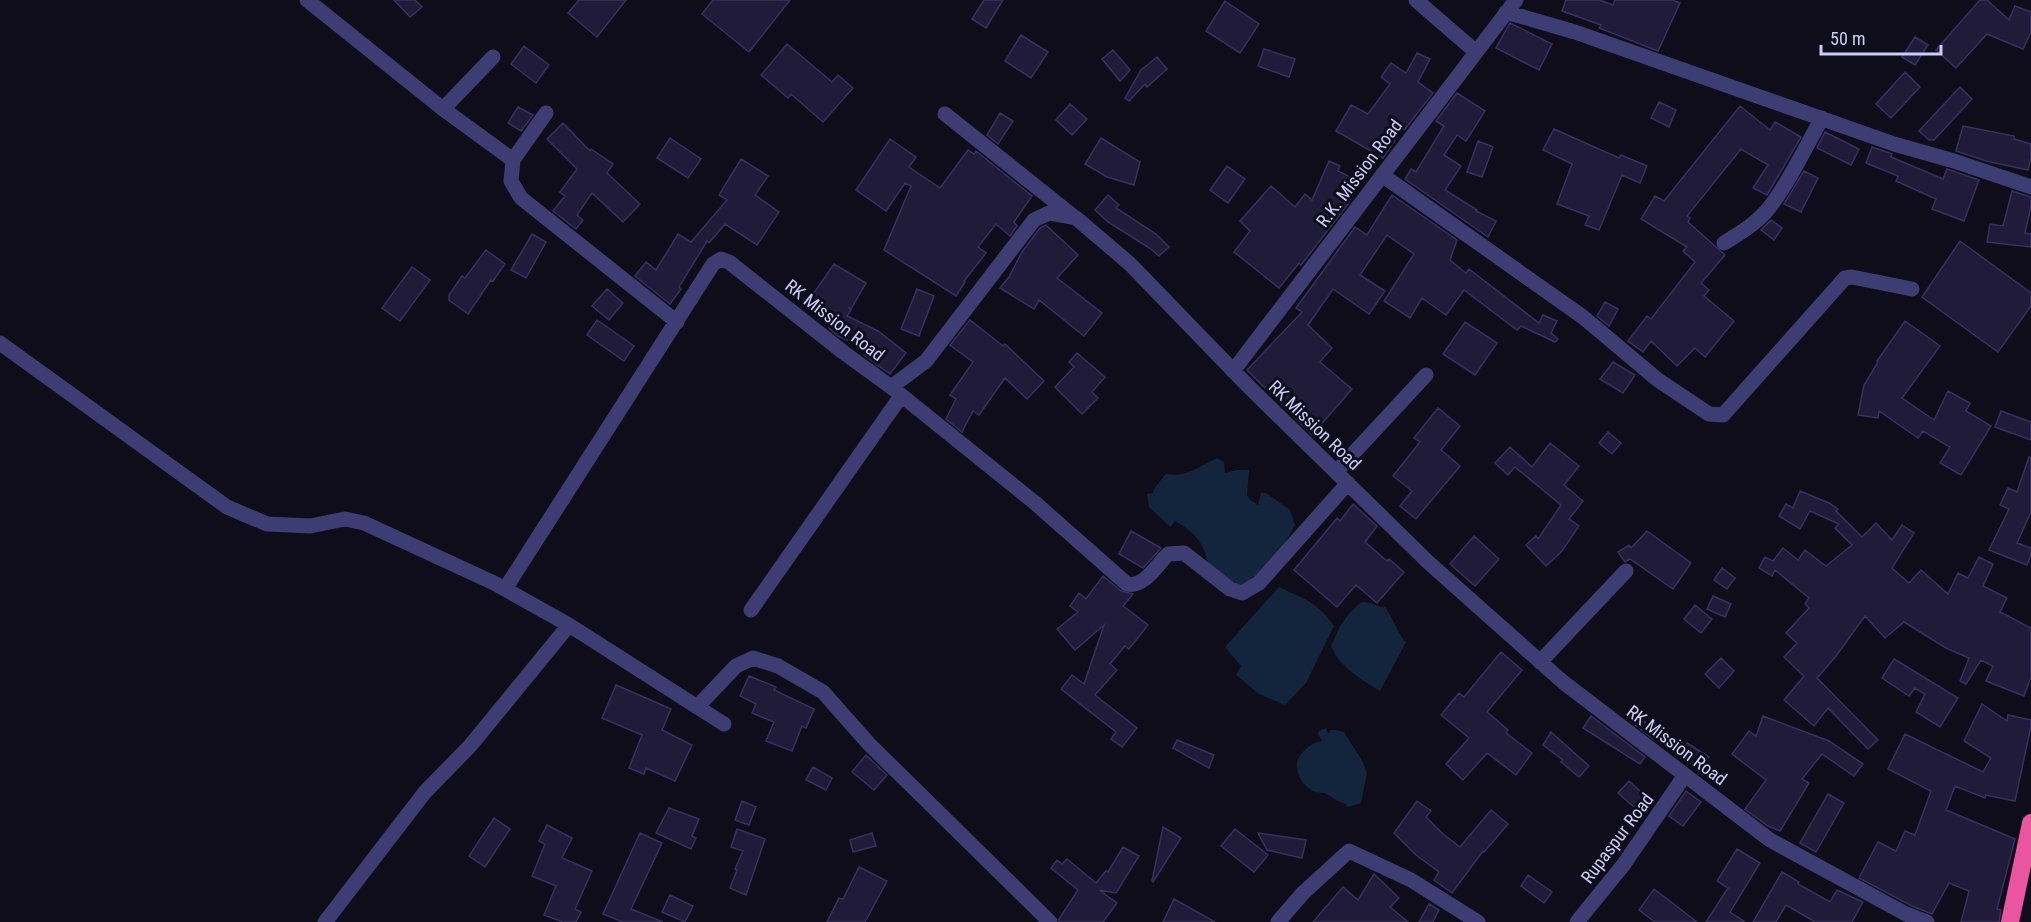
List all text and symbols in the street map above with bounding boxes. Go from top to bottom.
scale bar [1821,18,1941,56]
text: 50 m [1830,28,1865,49]
street label: R.K. Mission Road [1312,115,1406,231]
street label: RK Mission Road [781,275,889,365]
street label: RK Mission Road [1265,376,1365,474]
street label: RK Mission Road [1623,701,1731,789]
street label: Rupaspur Road [1576,789,1658,887]

